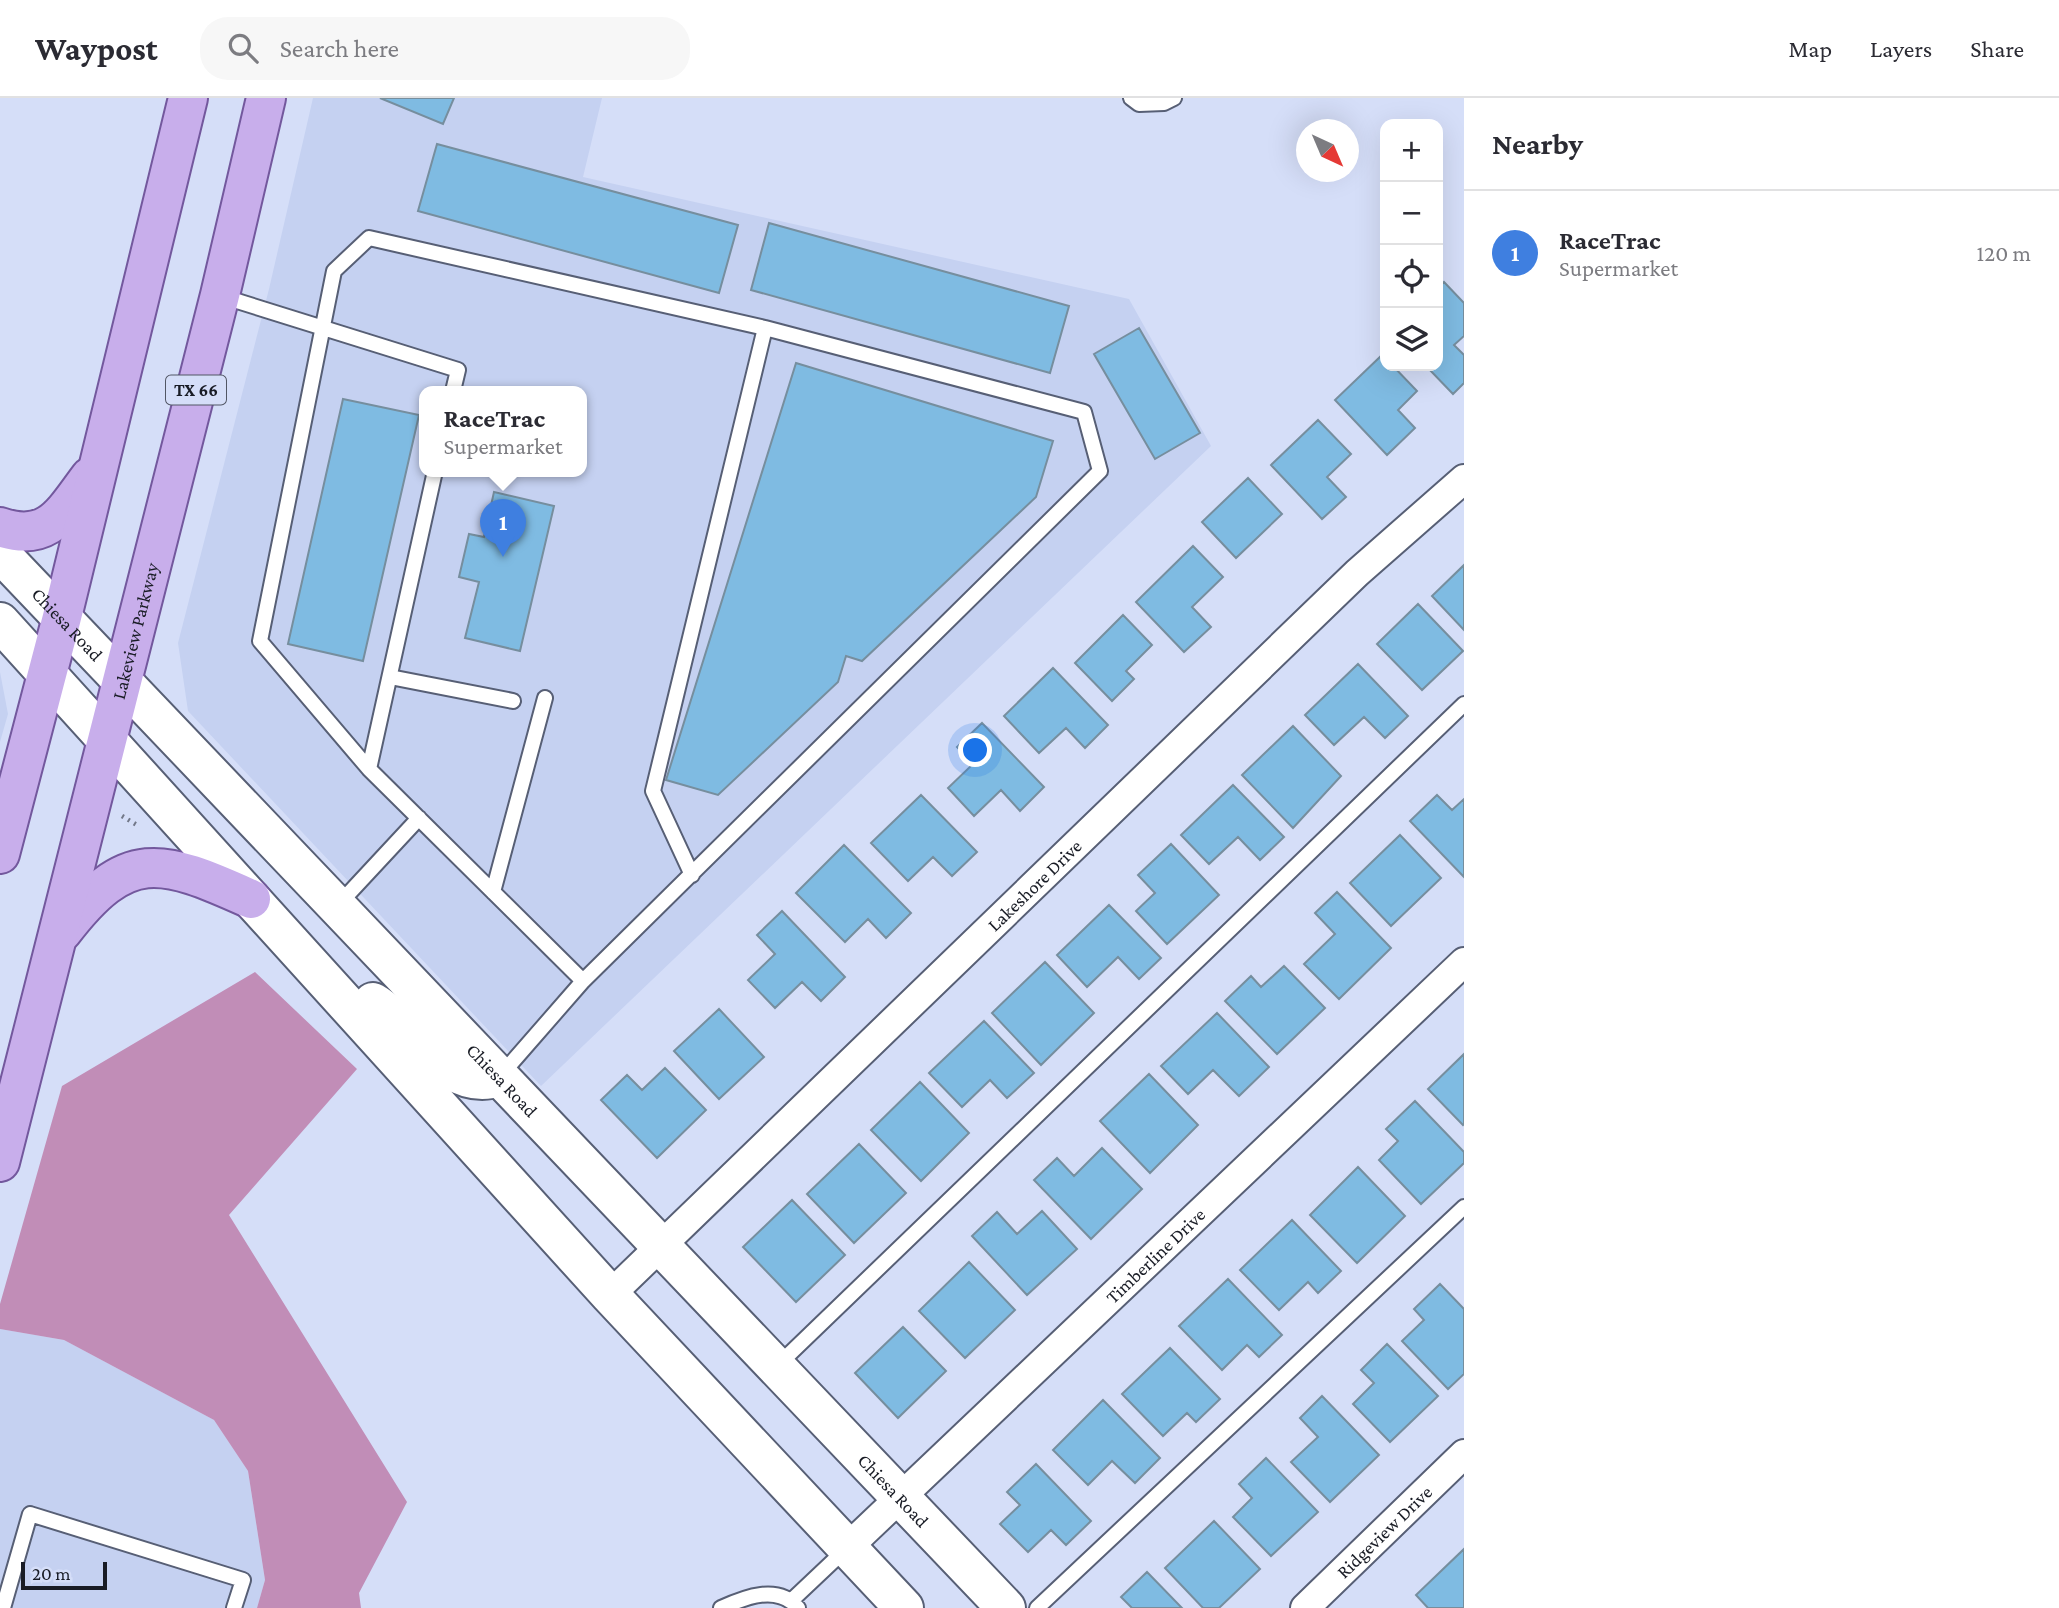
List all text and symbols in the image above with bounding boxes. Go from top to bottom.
search box [200,17,690,80]
icon: search [224,29,262,67]
text: Waypost [35,30,158,67]
text: Search here [280,34,399,63]
text: Map [1788,35,1832,62]
text: Layers [1870,35,1932,62]
text: Share [1970,35,2024,62]
north arrow [1296,119,1359,182]
map controls [1380,119,1443,371]
button: + [1380,119,1443,182]
text: Nearby [1492,127,1583,160]
button: − [1380,182,1443,245]
text: RaceTrac [1559,226,1661,255]
text: 1 [1511,240,1519,266]
text: 120 m [1977,240,2031,266]
button: locate [1380,245,1443,308]
text: Supermarket [1559,255,1678,281]
button: layers [1380,308,1443,371]
road number: TX 66 [166,376,226,404]
popup [419,386,587,477]
text: RaceTrac [444,404,545,433]
text: Supermarket [444,433,563,459]
pin: 1 [480,499,526,557]
street label: Lakeview Parkway [107,560,162,701]
street label: Chiesa Road [28,583,107,665]
your location [958,733,992,767]
street label: Lakeshore Drive [983,835,1086,935]
street label: Chiesa Road [463,1039,542,1121]
street label: Timberline Drive [1101,1203,1209,1307]
street label: Chiesa Road [854,1449,933,1531]
street label: Ridgeview Drive [1332,1481,1436,1582]
scale bar [21,1559,107,1591]
text: 20 m [32,1563,71,1584]

